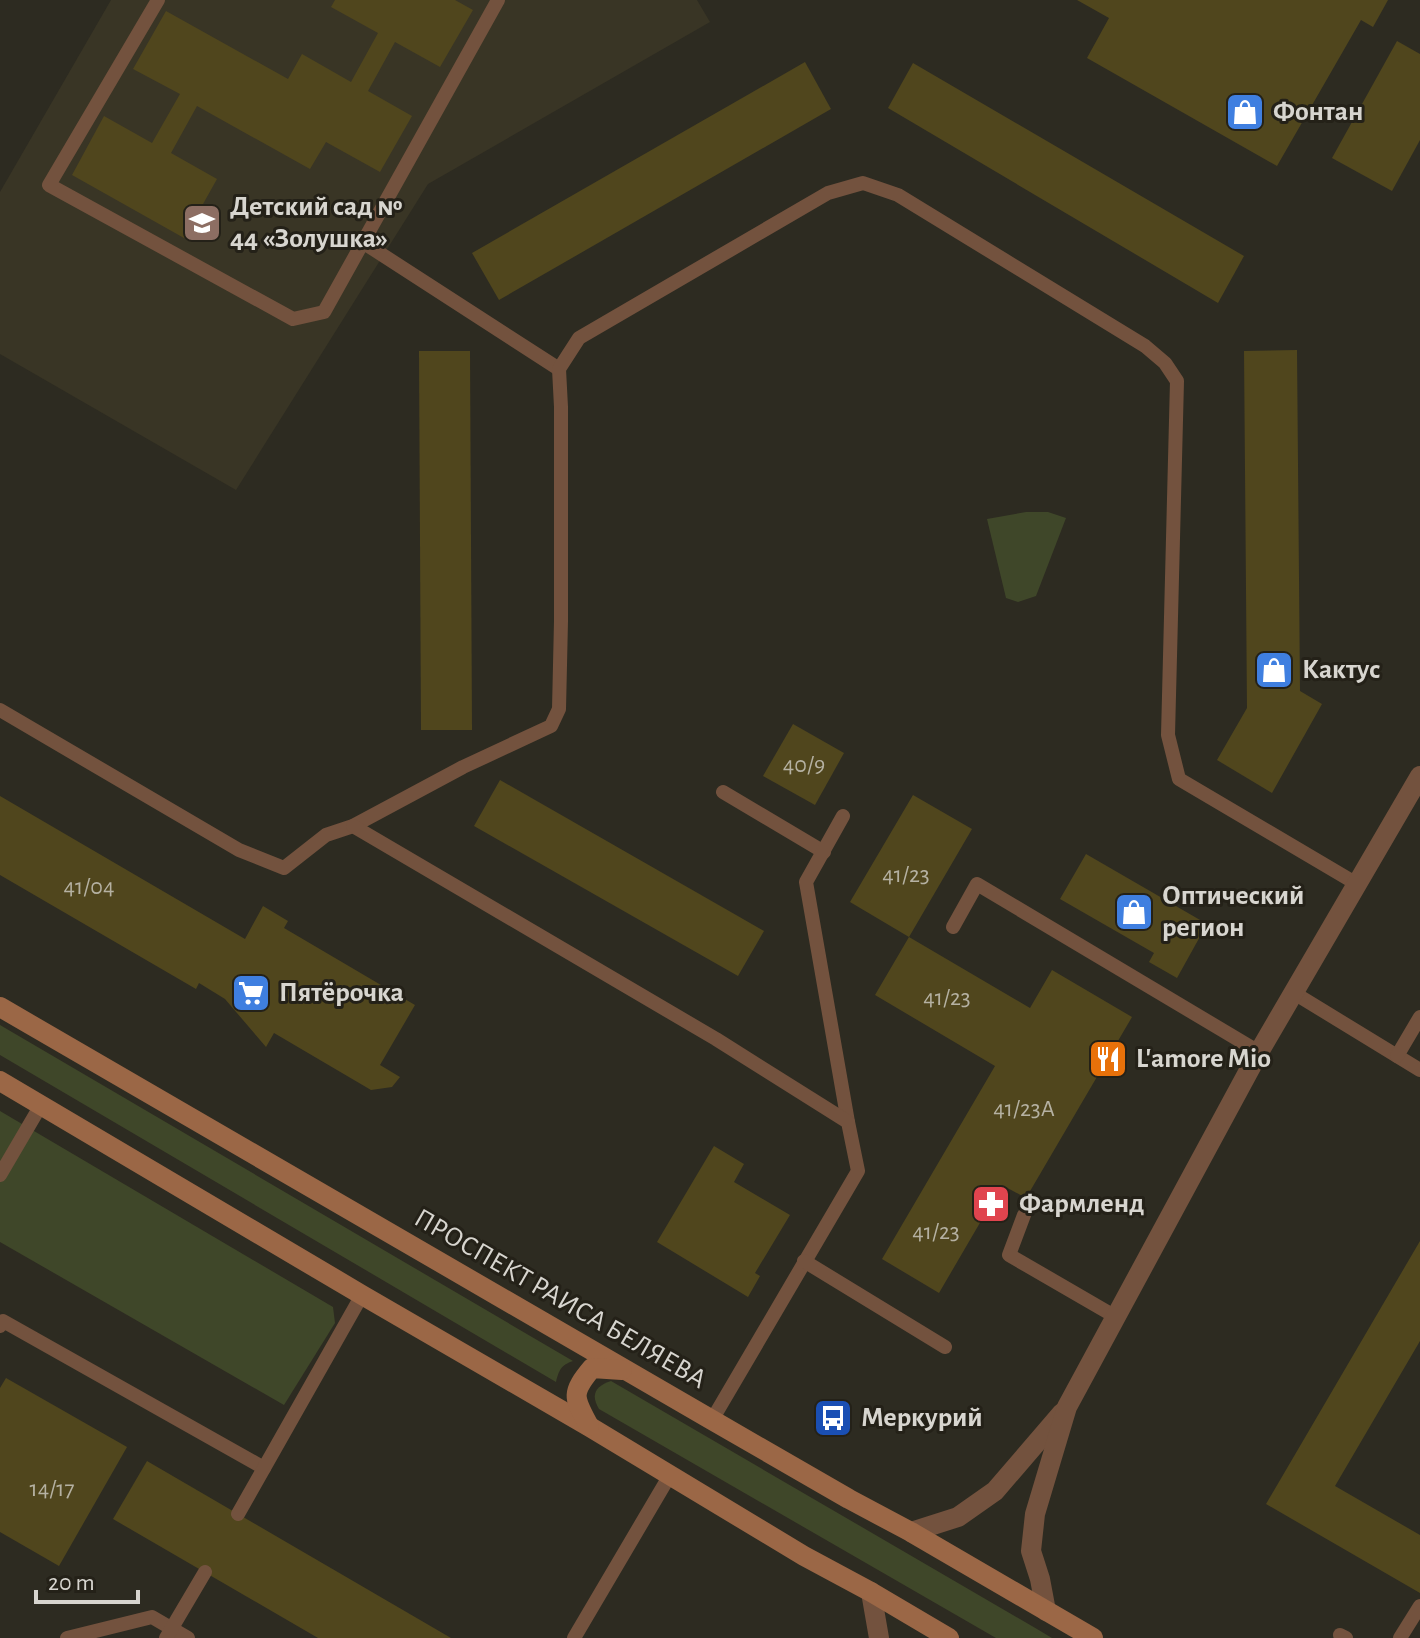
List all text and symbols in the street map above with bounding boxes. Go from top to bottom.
shop icon: Фонтан [1224,91,1266,133]
place label: Фонтан [1273,98,1363,126]
place label: Детский сад № 44 «Золушка» [230,193,402,253]
school or university icon: Детский сад № 44 «Золушка» [181,202,223,244]
shop icon: Кактус [1253,649,1295,691]
place label: Кактус [1302,656,1380,684]
house number: 40/9 [783,753,825,777]
house number: 41/23 [882,863,930,887]
house number: 41/04 [64,875,114,899]
place label: Оптический регион [1162,882,1304,942]
shop icon: Оптический регион [1113,891,1155,933]
supermarket icon: Пятёрочка [230,972,272,1014]
place label: Пятёрочка [279,979,404,1007]
house number: 41/23 [923,986,971,1010]
restaurant icon: L'amore Mio [1087,1038,1129,1080]
place label: L'amore Mio [1136,1045,1271,1073]
house number: 41/23А [993,1097,1055,1121]
pharmacy icon: Фармленд [970,1183,1012,1225]
place label: Фармленд [1019,1190,1145,1218]
street label: ПРОСПЕКТ РАИСА БЕЛЯЕВА [409,1204,711,1394]
house number: 41/23 [912,1220,960,1244]
bus stop icon: Меркурий [812,1397,854,1439]
place label: Меркурий [861,1404,983,1432]
house number: 14/17 [30,1477,74,1501]
scale bar [36,1554,138,1604]
text: 20 m [48,1571,95,1595]

